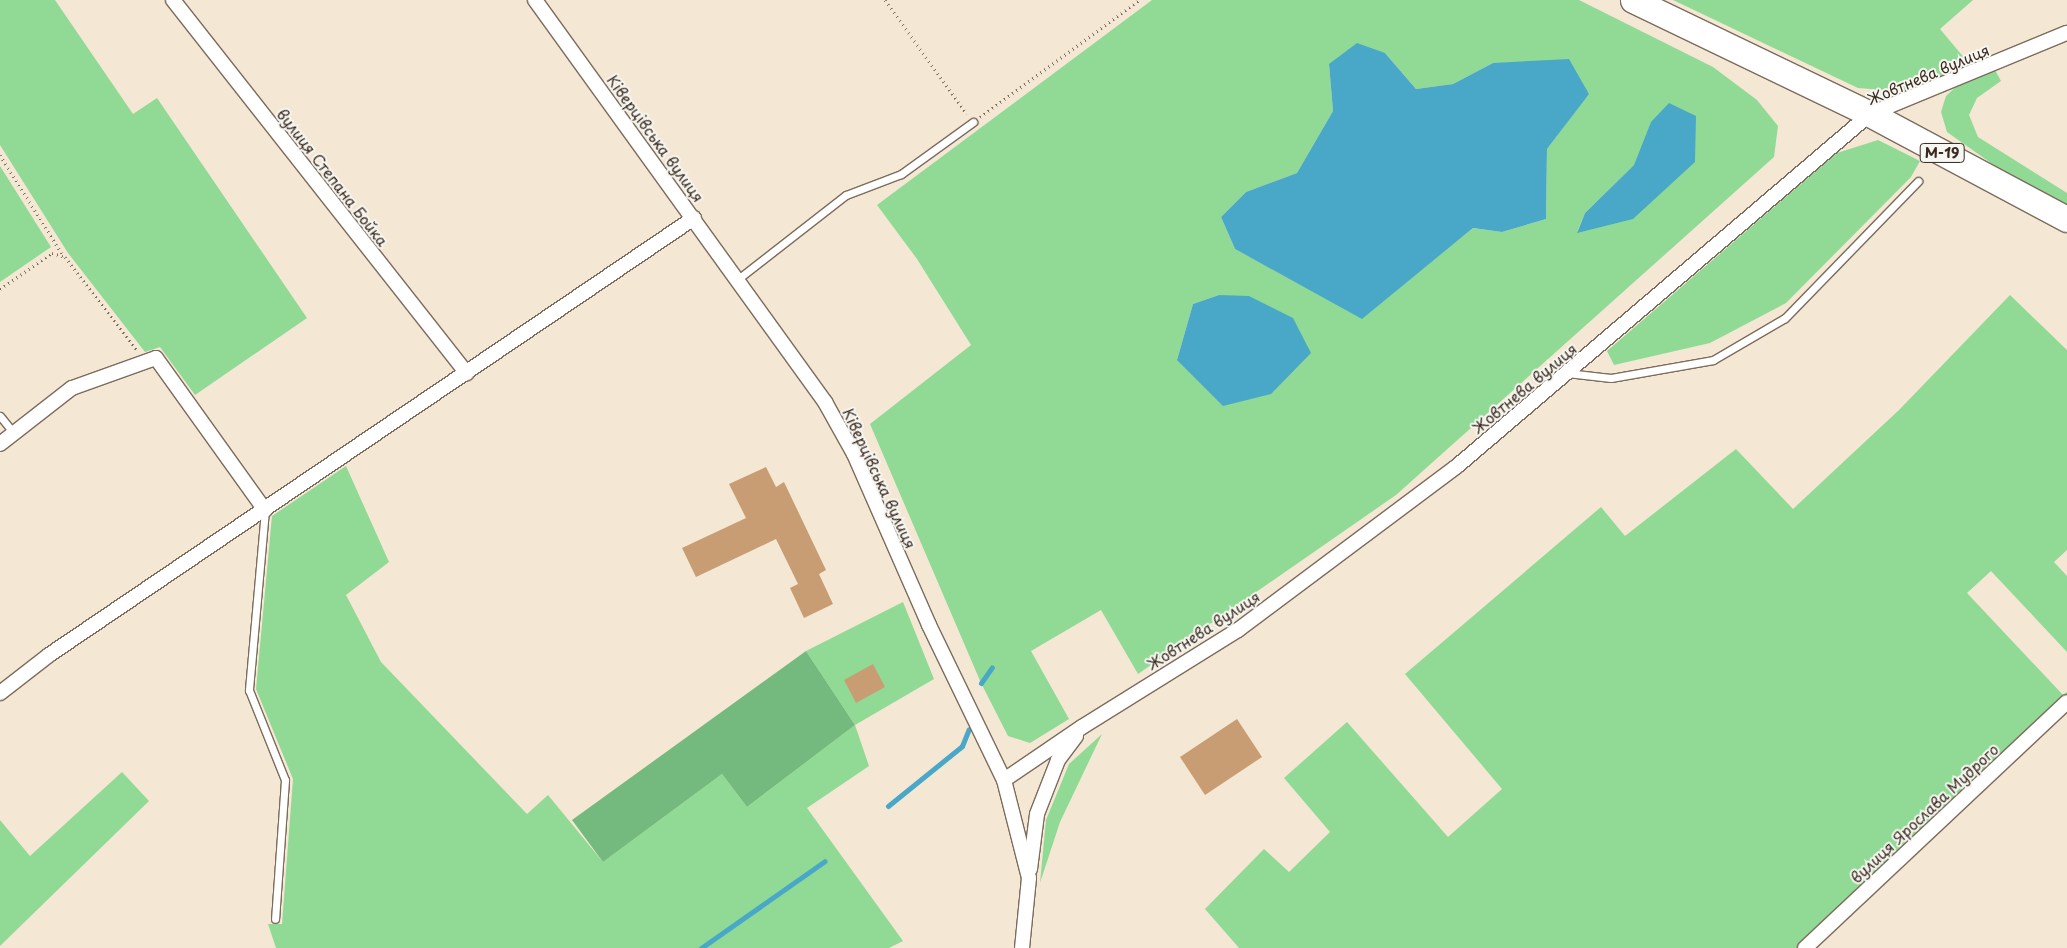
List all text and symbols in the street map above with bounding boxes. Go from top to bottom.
street label: Жовтнева вулиця [1864,40,1992,108]
street label: Ківерцівська вулиця [604,71,708,205]
street label: вулиця Степана Бойка [273,104,393,250]
road number: М-19 [1920,142,1964,164]
street label: Жовтнева вулиця [1468,339,1580,437]
street label: Ківерцівська вулиця [839,405,921,551]
street label: Жовтнева вулиця [1143,587,1263,673]
street label: вулиця Ярослава Мудрого [1846,740,2002,886]

